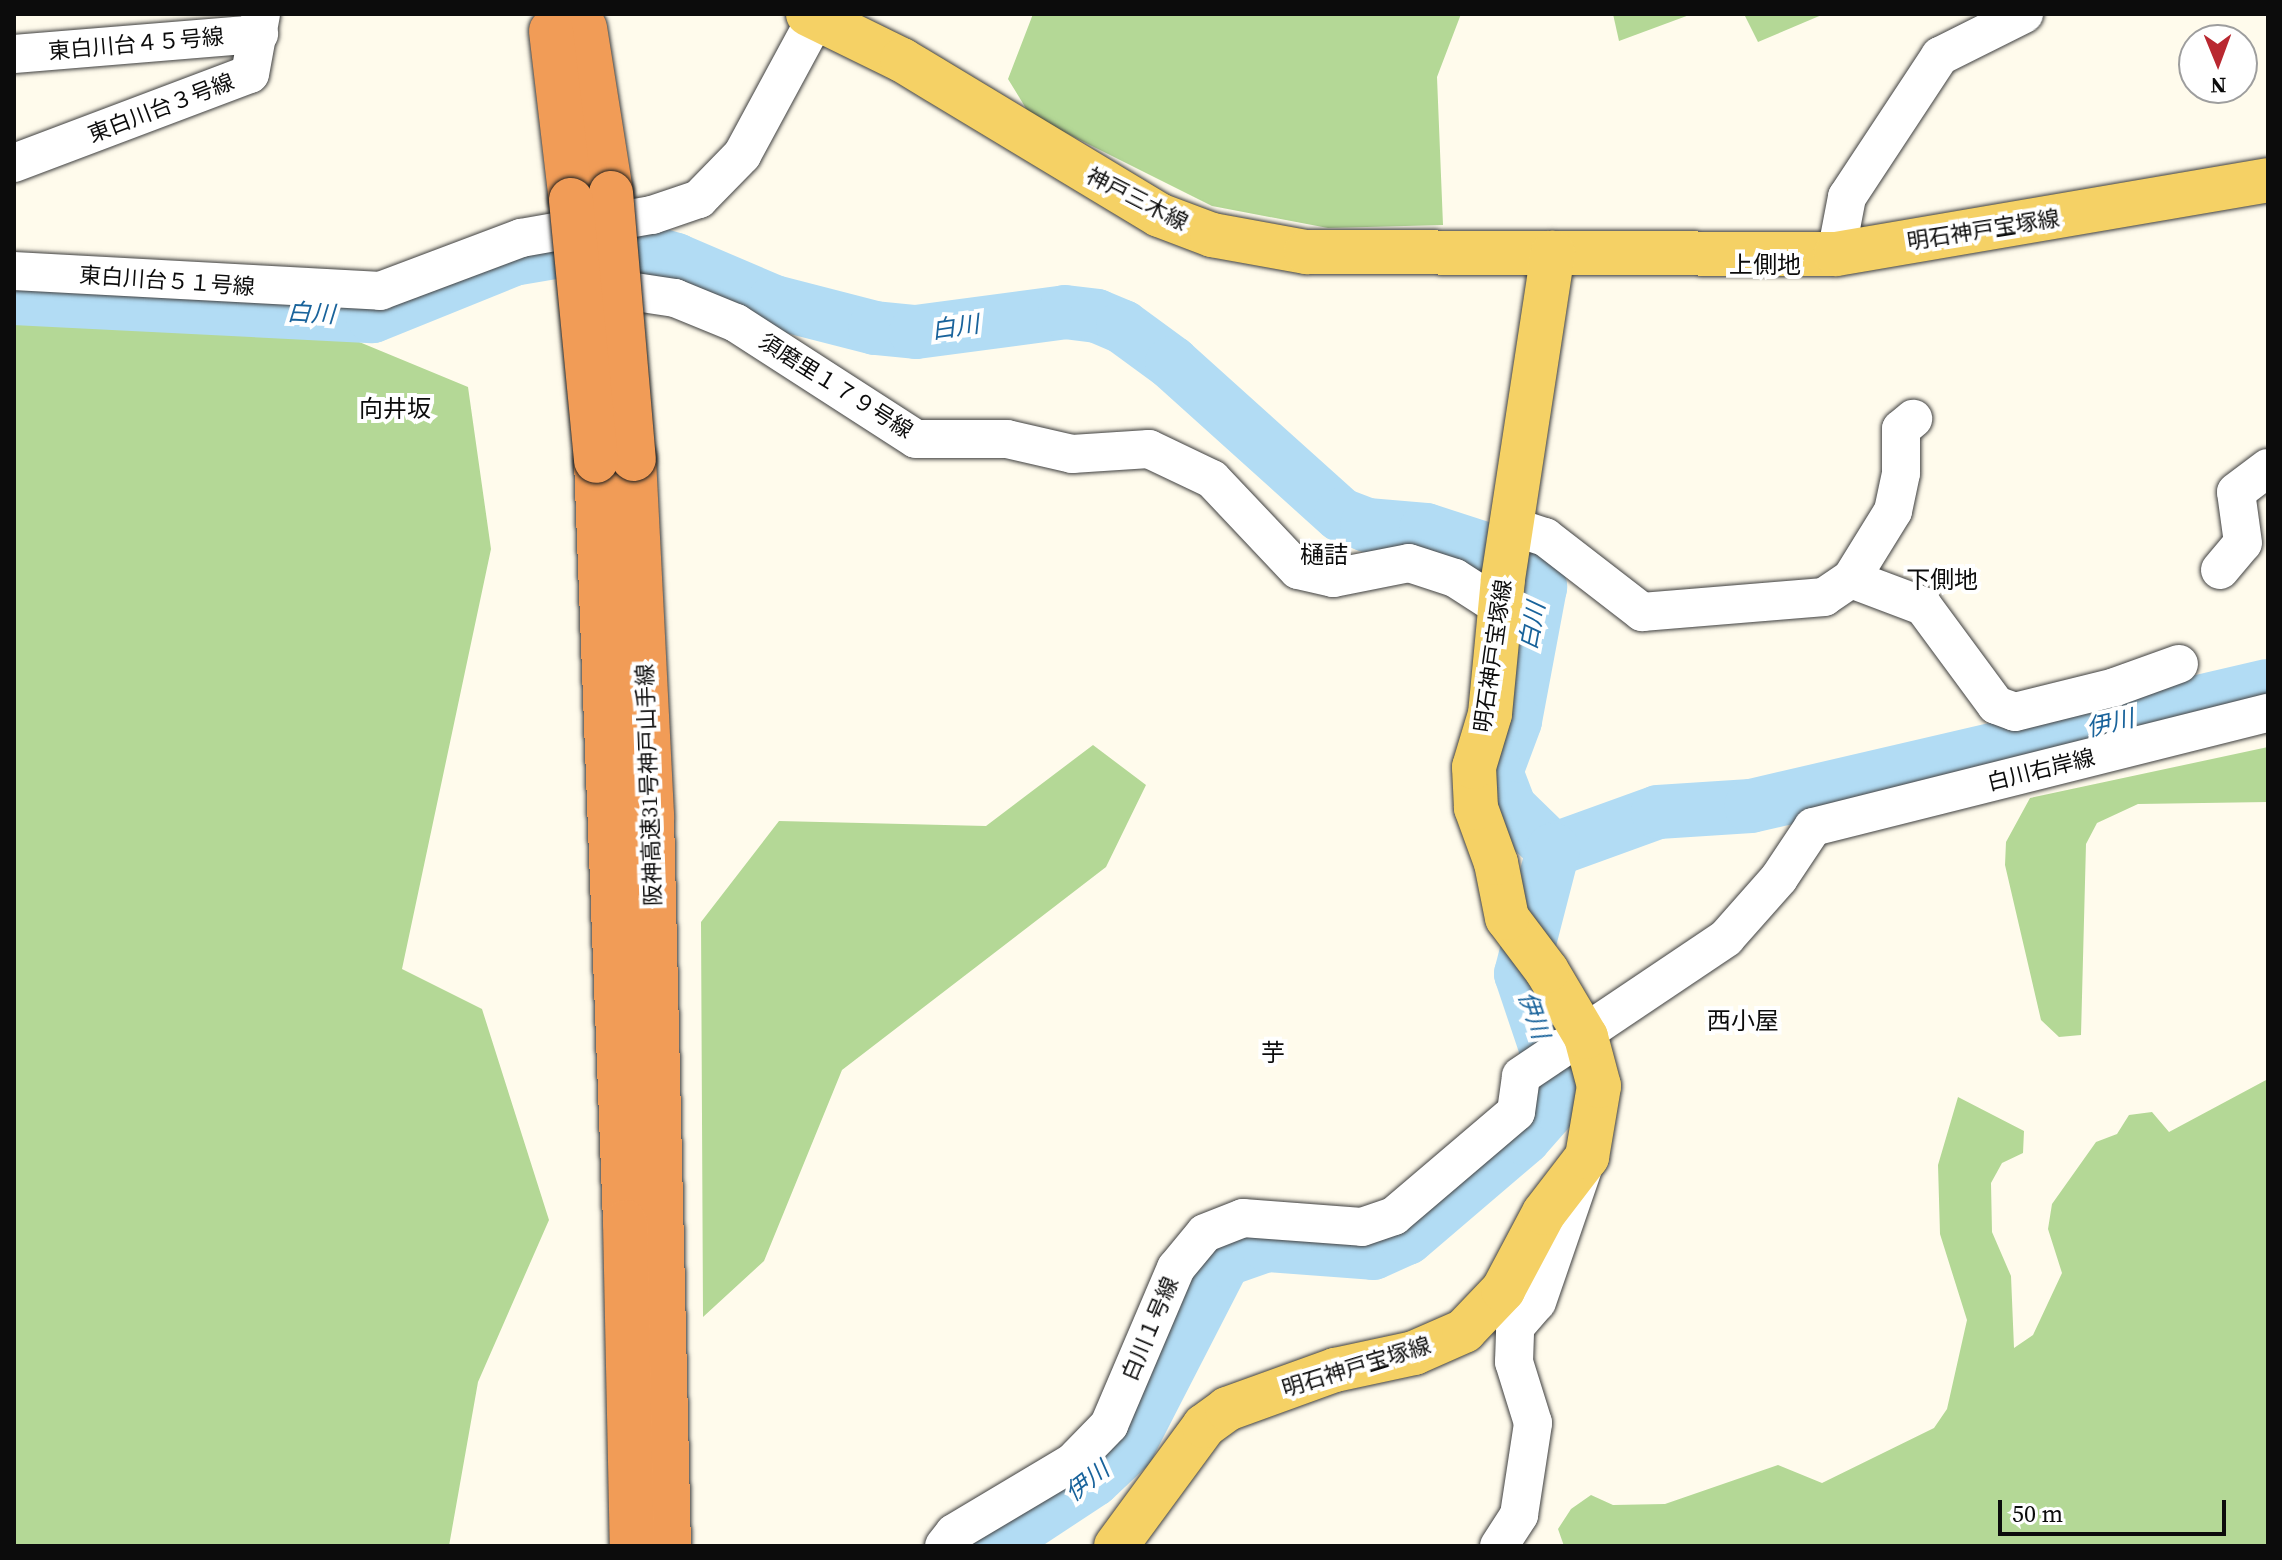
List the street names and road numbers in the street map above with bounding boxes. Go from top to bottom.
street label: 東白川台４５号線 [47,23,225,65]
street label: 東白川台３号線 [84,68,238,148]
street label: 神戸三木線 [1082,162,1192,236]
street label: 明石神戸宝塚線 [1905,205,2061,255]
street label: 東白川台５１号線 [78,262,256,300]
street label: 須磨里１７９号線 [754,328,918,444]
street label: 明石神戸宝塚線 [1469,578,1517,734]
street label: 阪神高速31号神戸山手線 [632,664,666,906]
street label: 白川右岸線 [1984,744,2098,796]
street label: 白川１号線 [1116,1273,1184,1385]
street label: 明石神戸宝塚線 [1279,1332,1433,1402]

